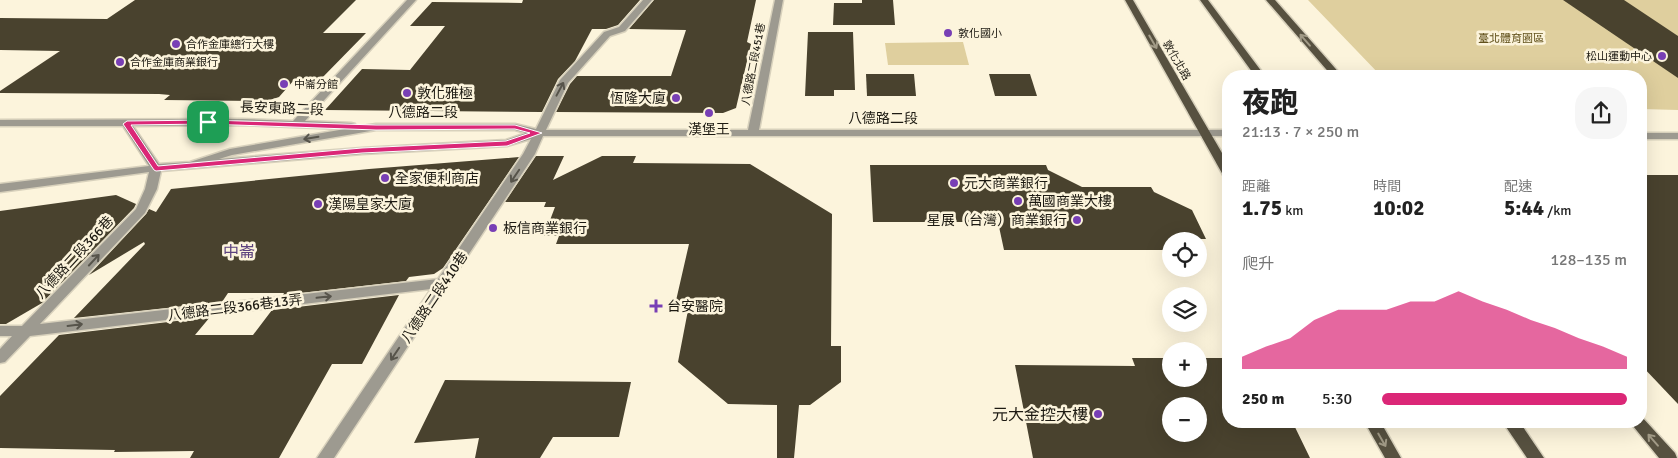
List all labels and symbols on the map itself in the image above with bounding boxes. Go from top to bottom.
street label: 八德路二段451巷 [739,22,768,106]
marker: 敦化國小 [942,27,954,39]
place label: 敦化國小 [958,27,1002,40]
park label: 臺北體育園區 [1478,32,1544,45]
one-way arrow [1299,33,1311,46]
one-way arrow [1148,35,1158,49]
marker: 合作金庫總行大樓 [170,38,182,50]
place label: 合作金庫總行大樓 [186,38,274,51]
street label: 敦化北路 [1160,38,1193,83]
place label: 松山運動中心 [1586,50,1652,63]
marker: 松山運動中心 [1656,50,1668,62]
marker: 合作金庫商業銀行 [114,56,126,68]
place label: 合作金庫商業銀行 [130,56,218,69]
marker: 中崙分館 [278,78,290,90]
place label: 中崙分館 [294,78,338,91]
one-way arrow [555,82,565,97]
place label: 敦化雅極 [417,85,473,102]
marker: 敦化雅極 [401,87,413,99]
place label: 恆隆大廈 [610,90,666,107]
marker: 恆隆大廈 [670,92,682,104]
street label: 長安東路二段 [240,99,324,118]
pin [187,101,229,143]
street label: 八德路二段 [388,104,458,121]
marker: 漢堡王 [703,107,715,119]
street label: 八德路二段 [848,110,918,127]
place label: 漢堡王 [688,121,730,138]
one-way arrow [303,133,319,143]
one-way arrow [510,168,520,182]
place label: 全家便利商店 [395,170,479,187]
marker: 全家便利商店 [379,172,391,184]
place label: 元大商業銀行 [964,175,1048,192]
marker: 元大商業銀行 [948,177,960,189]
place label: 萬國商業大樓 [1028,193,1112,210]
marker: 萬國商業大樓 [1012,195,1024,207]
place label: 漢陽皇家大廈 [328,196,412,213]
marker: 漢陽皇家大廈 [312,198,324,210]
place label: 星展（台灣）商業銀行 [927,212,1067,229]
street label: 八德路二段366巷 [32,213,117,302]
marker: 星展（台灣）商業銀行 [1071,214,1083,226]
place label: 板信商業銀行 [503,220,587,237]
marker: 板信商業銀行 [487,222,499,234]
district label: 中崙 [223,242,255,262]
street label: 八德路二段410巷 [398,248,471,346]
one-way arrow [88,253,100,266]
street label: 八德路二段366巷13弄 [167,291,303,324]
one-way arrow [315,292,331,302]
place label: 台安醫院 [667,298,723,315]
marker: 台安醫院 [649,299,663,313]
one-way arrow [67,320,83,330]
one-way arrow [390,347,400,361]
place label: 元大金控大樓 [992,405,1088,425]
marker: 元大金控大樓 [1092,408,1104,420]
one-way arrow [1378,432,1388,446]
one-way arrow [1647,433,1659,446]

